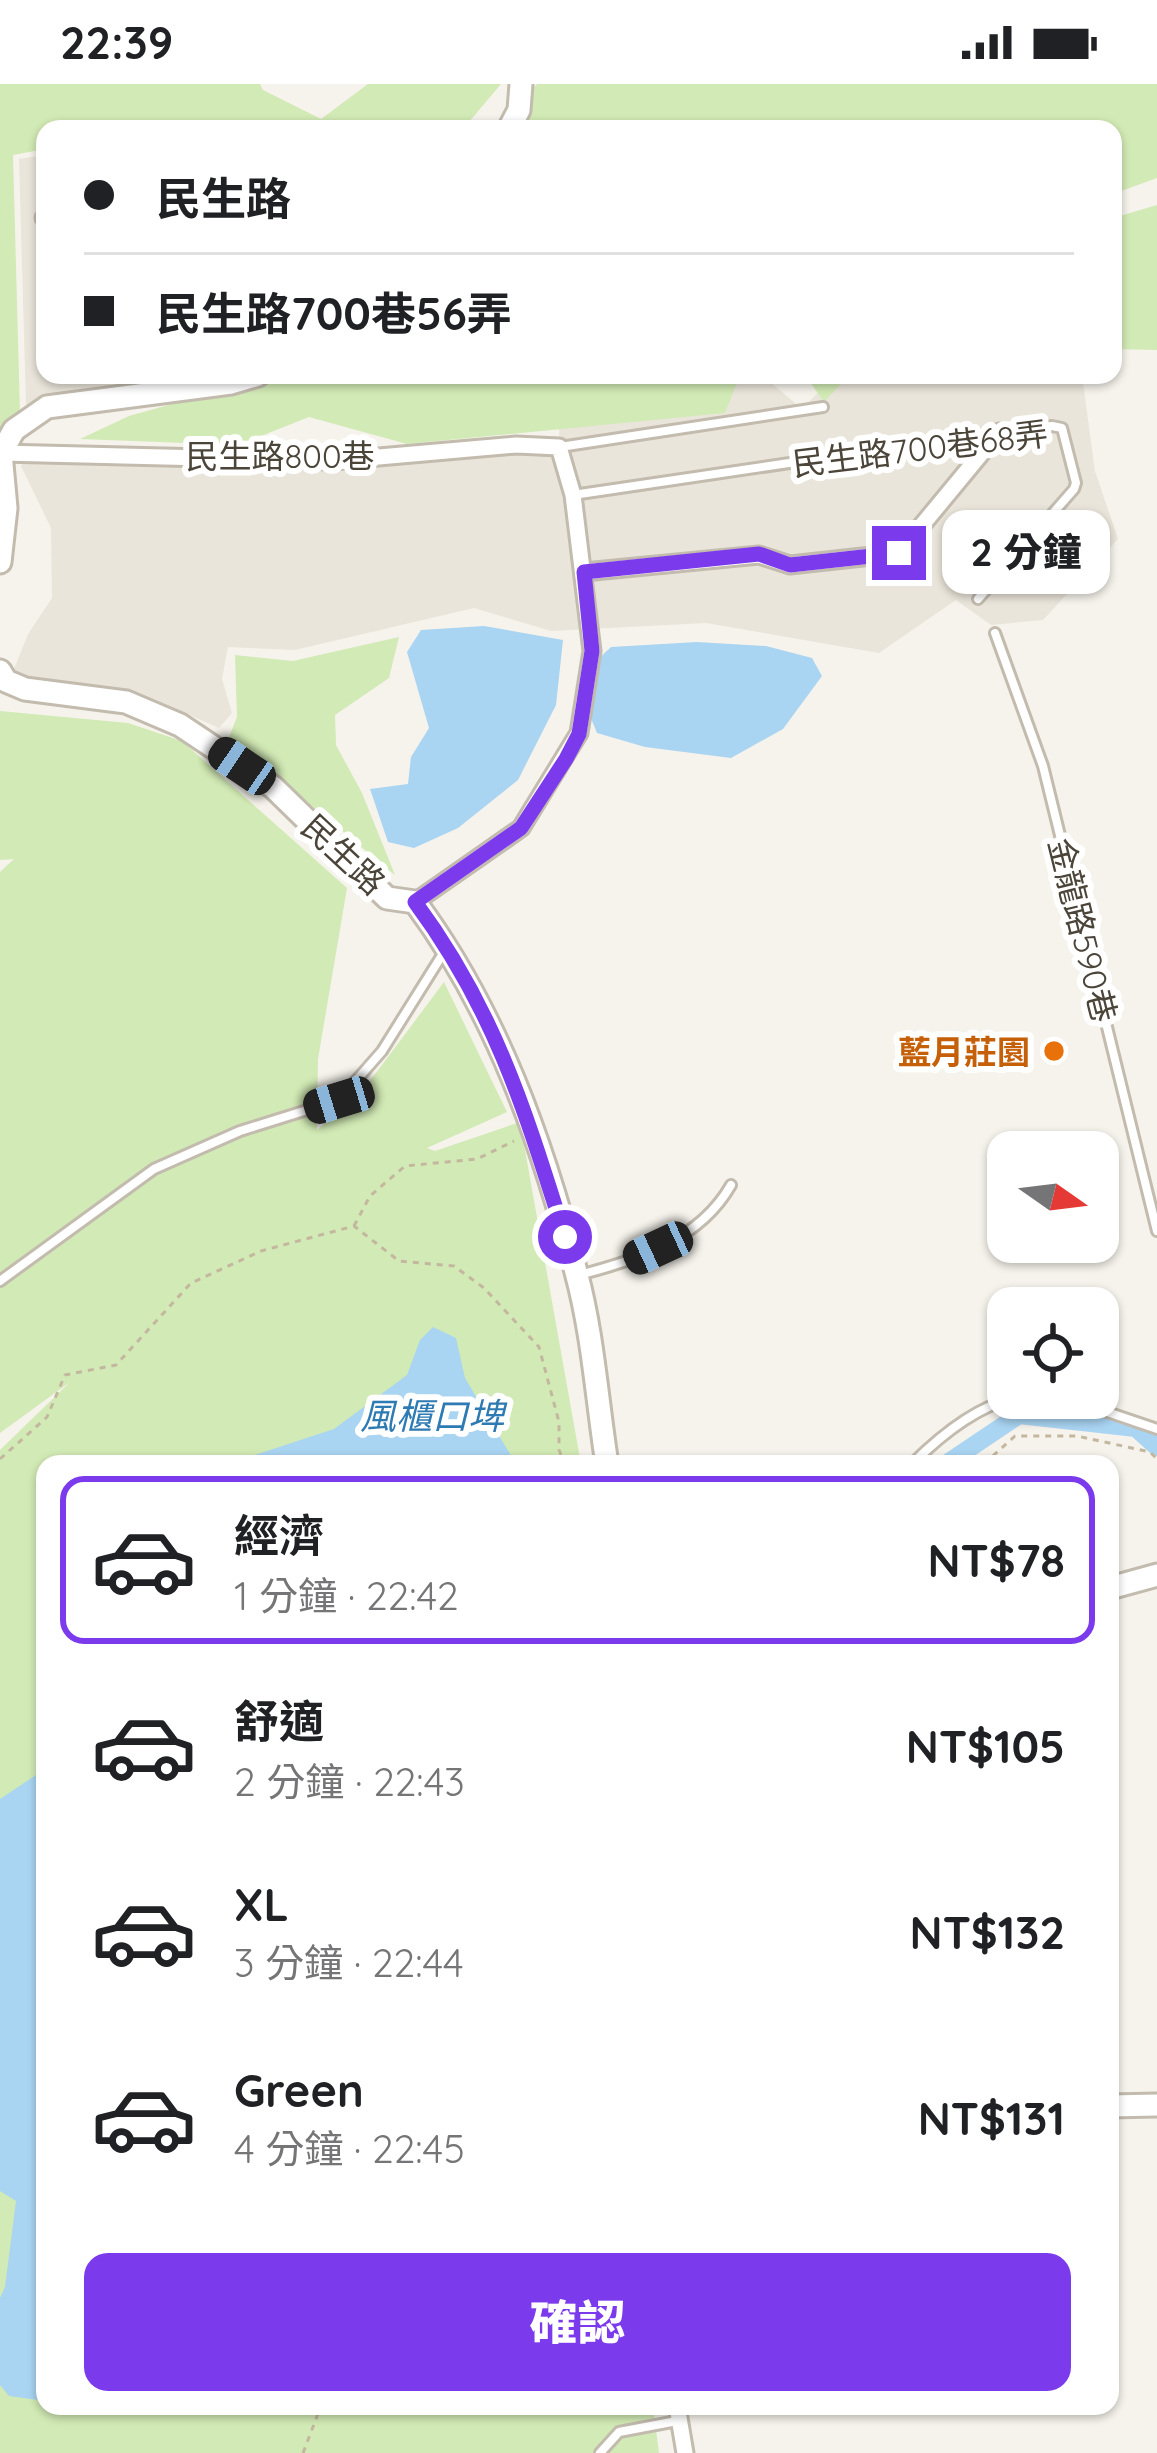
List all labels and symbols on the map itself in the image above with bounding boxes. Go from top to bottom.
street label: 民生路700巷68弄 [790,412,1050,484]
street label: 民生路800巷 [185,435,375,476]
callout: 2 分鐘 [941,511,1109,595]
route end [872,526,926,580]
car [202,731,282,801]
street label: 民生路 [294,805,394,903]
street label: 金龍路590巷 [1040,834,1126,1026]
place label: 藍月莊園 [898,1031,1030,1072]
marker: 藍月莊園 [1041,1038,1067,1064]
car [299,1072,379,1128]
north arrow [987,1131,1119,1263]
route start [538,1210,592,1264]
car [618,1216,698,1280]
water label: 風櫃口埤 [360,1393,508,1438]

